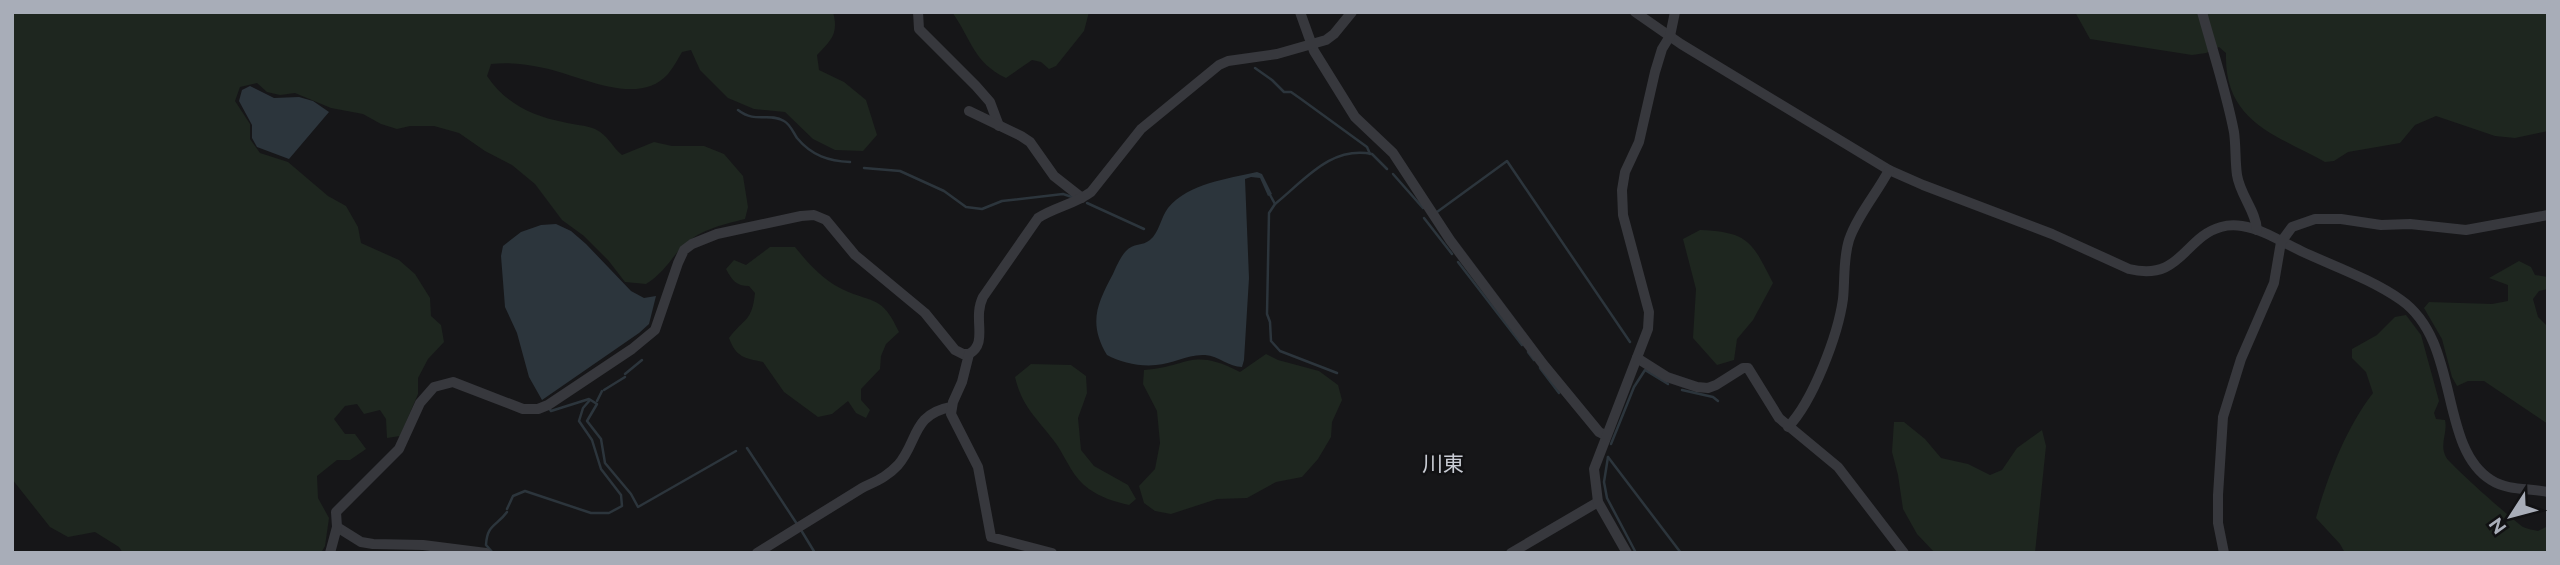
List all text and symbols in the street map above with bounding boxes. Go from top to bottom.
district label: 川東 [1422,451,1464,476]
north arrow [2476,481,2546,551]
text: N [2484,514,2510,538]

